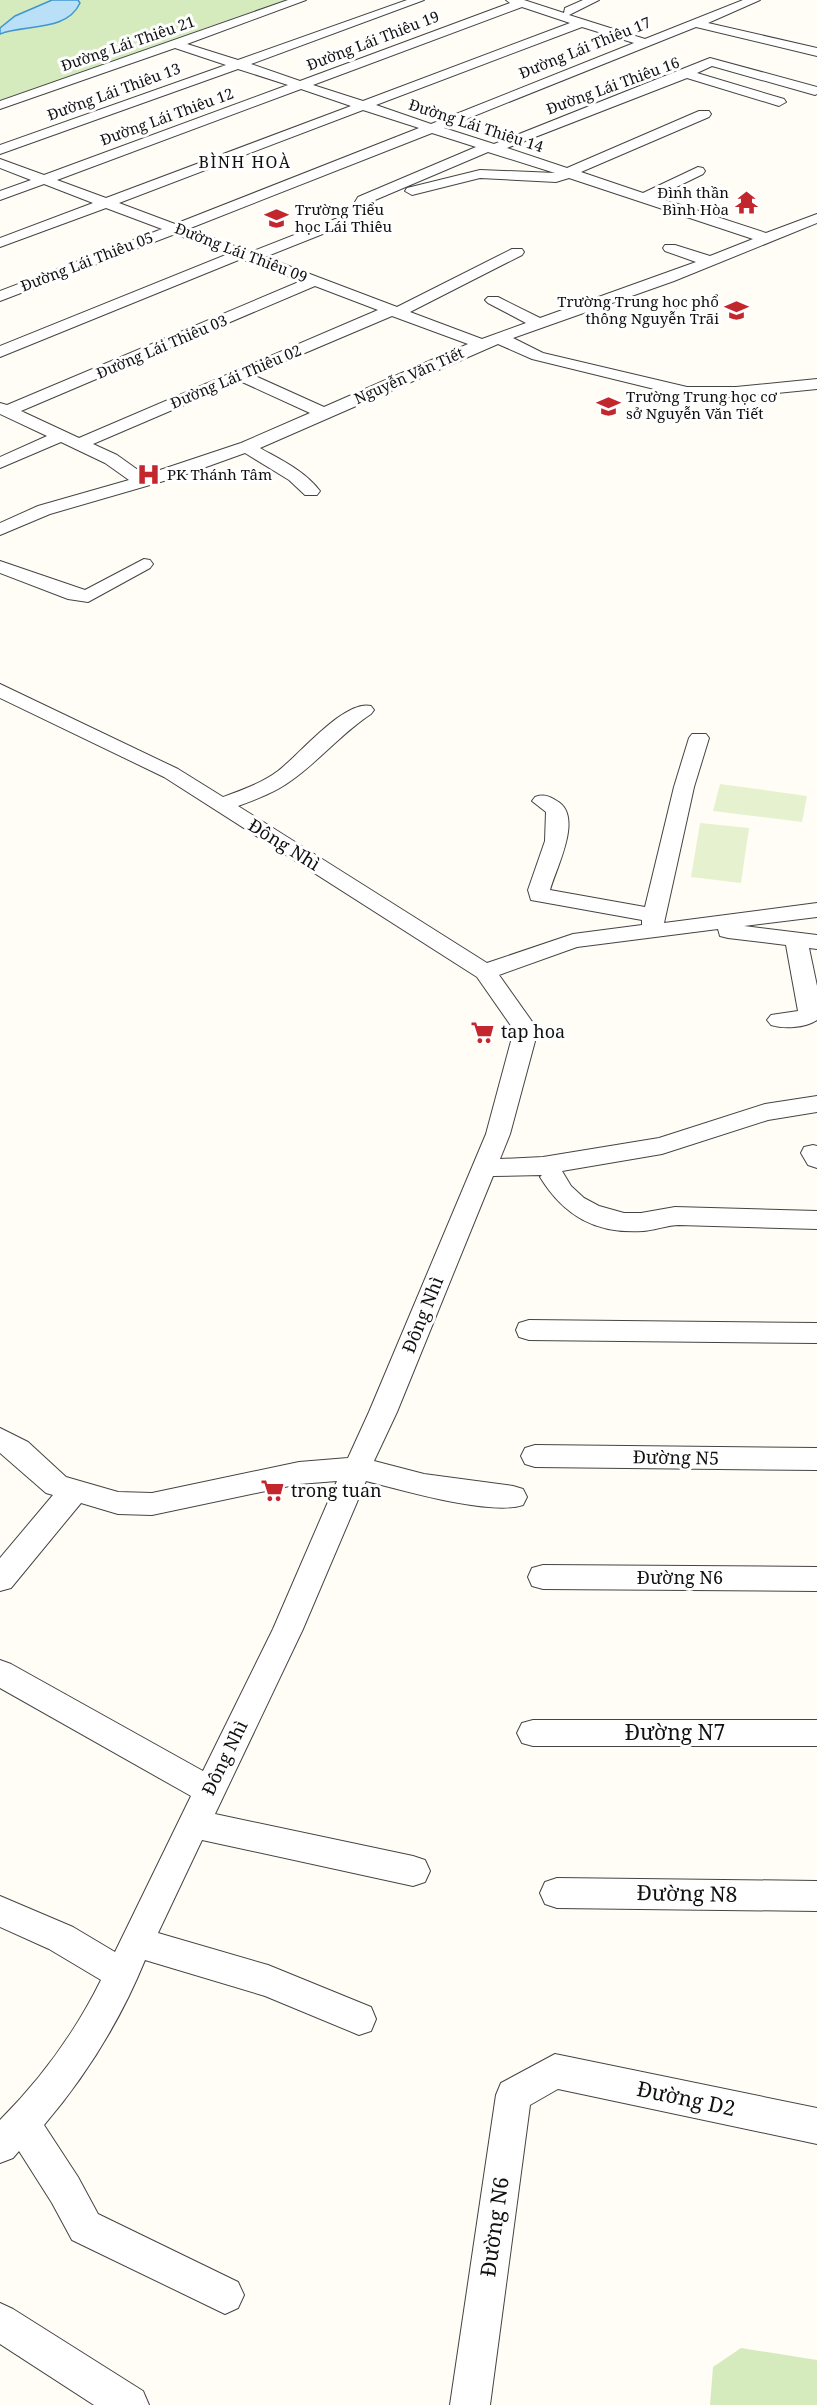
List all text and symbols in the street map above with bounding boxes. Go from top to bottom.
street label: Đường Lái Thiêu 19 [304,6,442,75]
street label: Đường Lái Thiêu 21 [58,11,197,75]
street label: Đường Lái Thiêu 17 [516,12,653,83]
street label: Đường Lái Thiêu 16 [543,52,682,118]
street label: Đường Lái Thiêu 13 [44,58,183,124]
street label: Đường Lái Thiêu 12 [97,83,236,149]
street label: Đường Lái Thiêu 14 [406,94,547,156]
district label: BÌNH HOÀ [199,151,291,173]
place label: Đình thần Bình Hòa [657,182,729,219]
temple icon: Đình thần Bình Hòa [734,189,760,215]
place label: Trường Tiểu học Lái Thiêu [295,199,392,236]
school or university icon: Trường Tiểu học Lái Thiêu [264,206,290,232]
street label: Đường Lái Thiêu 09 [172,218,310,287]
street label: Đường Lái Thiêu 05 [18,227,156,296]
place label: Trường Trung học phổ thông Nguyễn Trãi [557,291,719,328]
school or university icon: Trường Trung học phổ thông Nguyễn Trãi [724,298,750,324]
street label: Đường Lái Thiêu 03 [93,309,230,383]
street label: Đường Lái Thiêu 02 [167,339,304,413]
street label: Nguyễn Văn Tiết [351,342,466,408]
place label: Trường Trung học cơ sở Nguyễn Văn Tiết [626,386,778,423]
school or university icon: Trường Trung học cơ sở Nguyễn Văn Tiết [595,393,621,419]
hospital icon: PK Thánh Tâm [136,462,162,488]
place label: PK Thánh Tâm [167,464,272,484]
street label: Đông Nhì [244,813,325,876]
supermarket icon: tap hoa [470,1019,496,1045]
place label: tap hoa [501,1019,565,1043]
street label: Đông Nhì [396,1273,448,1356]
street label: Đường N5 [633,1444,719,1470]
supermarket icon: trong tuan [260,1478,286,1504]
place label: trong tuan [291,1478,382,1502]
street label: Đường N6 [637,1565,723,1589]
street label: Đông Nhì [196,1716,253,1799]
street label: Đường N7 [625,1718,725,1746]
street label: Đường N8 [636,1878,738,1908]
street label: Đường D2 [634,2074,738,2122]
street label: Đường N6 [473,2175,515,2279]

